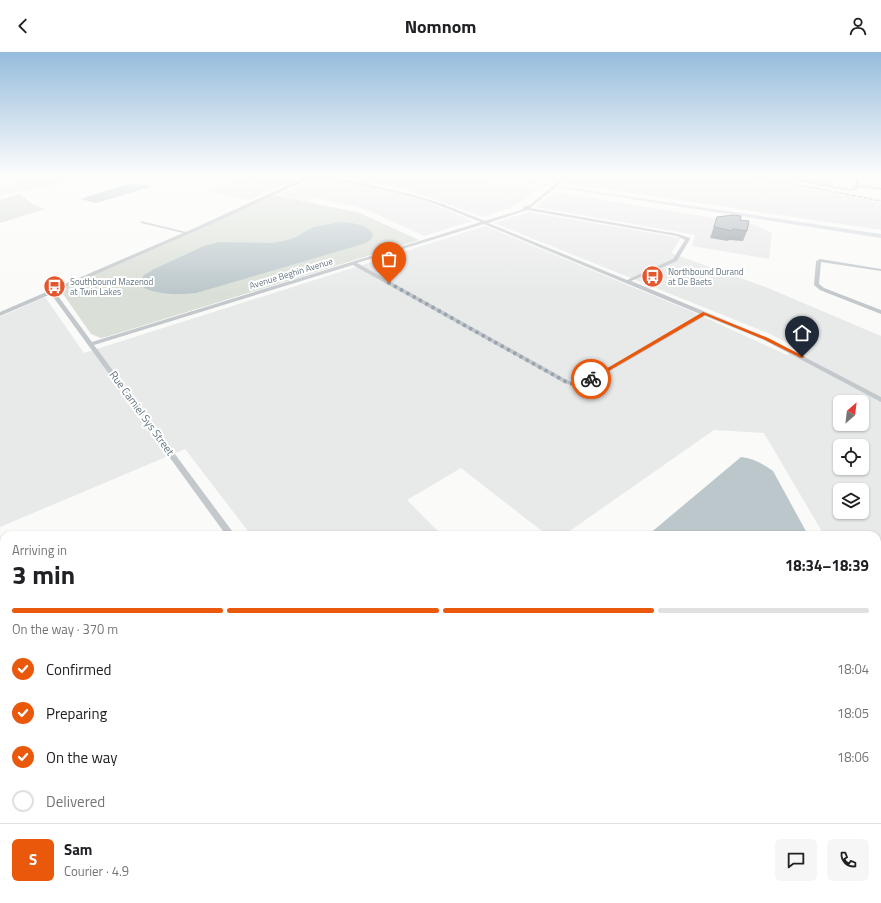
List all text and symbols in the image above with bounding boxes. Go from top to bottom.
text: Nomnom [405,13,476,40]
icon: back [12,15,34,37]
icon: person [847,15,869,37]
pin [372,242,406,283]
icon: bag [378,248,400,270]
street label: Avenue Beghin Avenue [248,254,335,292]
bus stop icon: Northbound Durand at De Baets [639,263,665,289]
place label: Northbound Durand at De Baets [668,265,744,288]
bus stop icon: Southbound Mazenod at Twin Lakes [42,273,68,299]
place label: Southbound Mazenod at Twin Lakes [70,275,154,298]
pin [785,316,819,357]
icon: home [791,322,813,344]
courier [571,359,611,399]
street label: Rue Camiel Sys Street [106,367,178,459]
icon: bike [580,368,602,390]
north arrow [833,395,869,431]
map controls [833,395,869,519]
button: locate [833,439,869,475]
button: layers [833,483,869,519]
text: Arriving in [12,540,67,560]
text: 18:34–18:39 [785,554,869,577]
text: 3 min [12,555,75,594]
text: On the way · 370 m [12,619,118,639]
icon: check [12,658,34,680]
text: Confirmed [46,658,111,681]
text: 18:04 [837,659,869,679]
icon: check [12,702,34,724]
text: Preparing [46,702,107,725]
text: 18:05 [837,703,869,723]
icon: check [12,746,34,768]
text: On the way [46,746,118,769]
text: 18:06 [837,747,869,767]
text: Delivered [46,790,105,813]
text: Sam [64,838,92,861]
button: chat [775,839,817,881]
button: phone [827,839,869,881]
text: S [29,848,37,871]
text: Courier · 4.9 [64,861,129,881]

